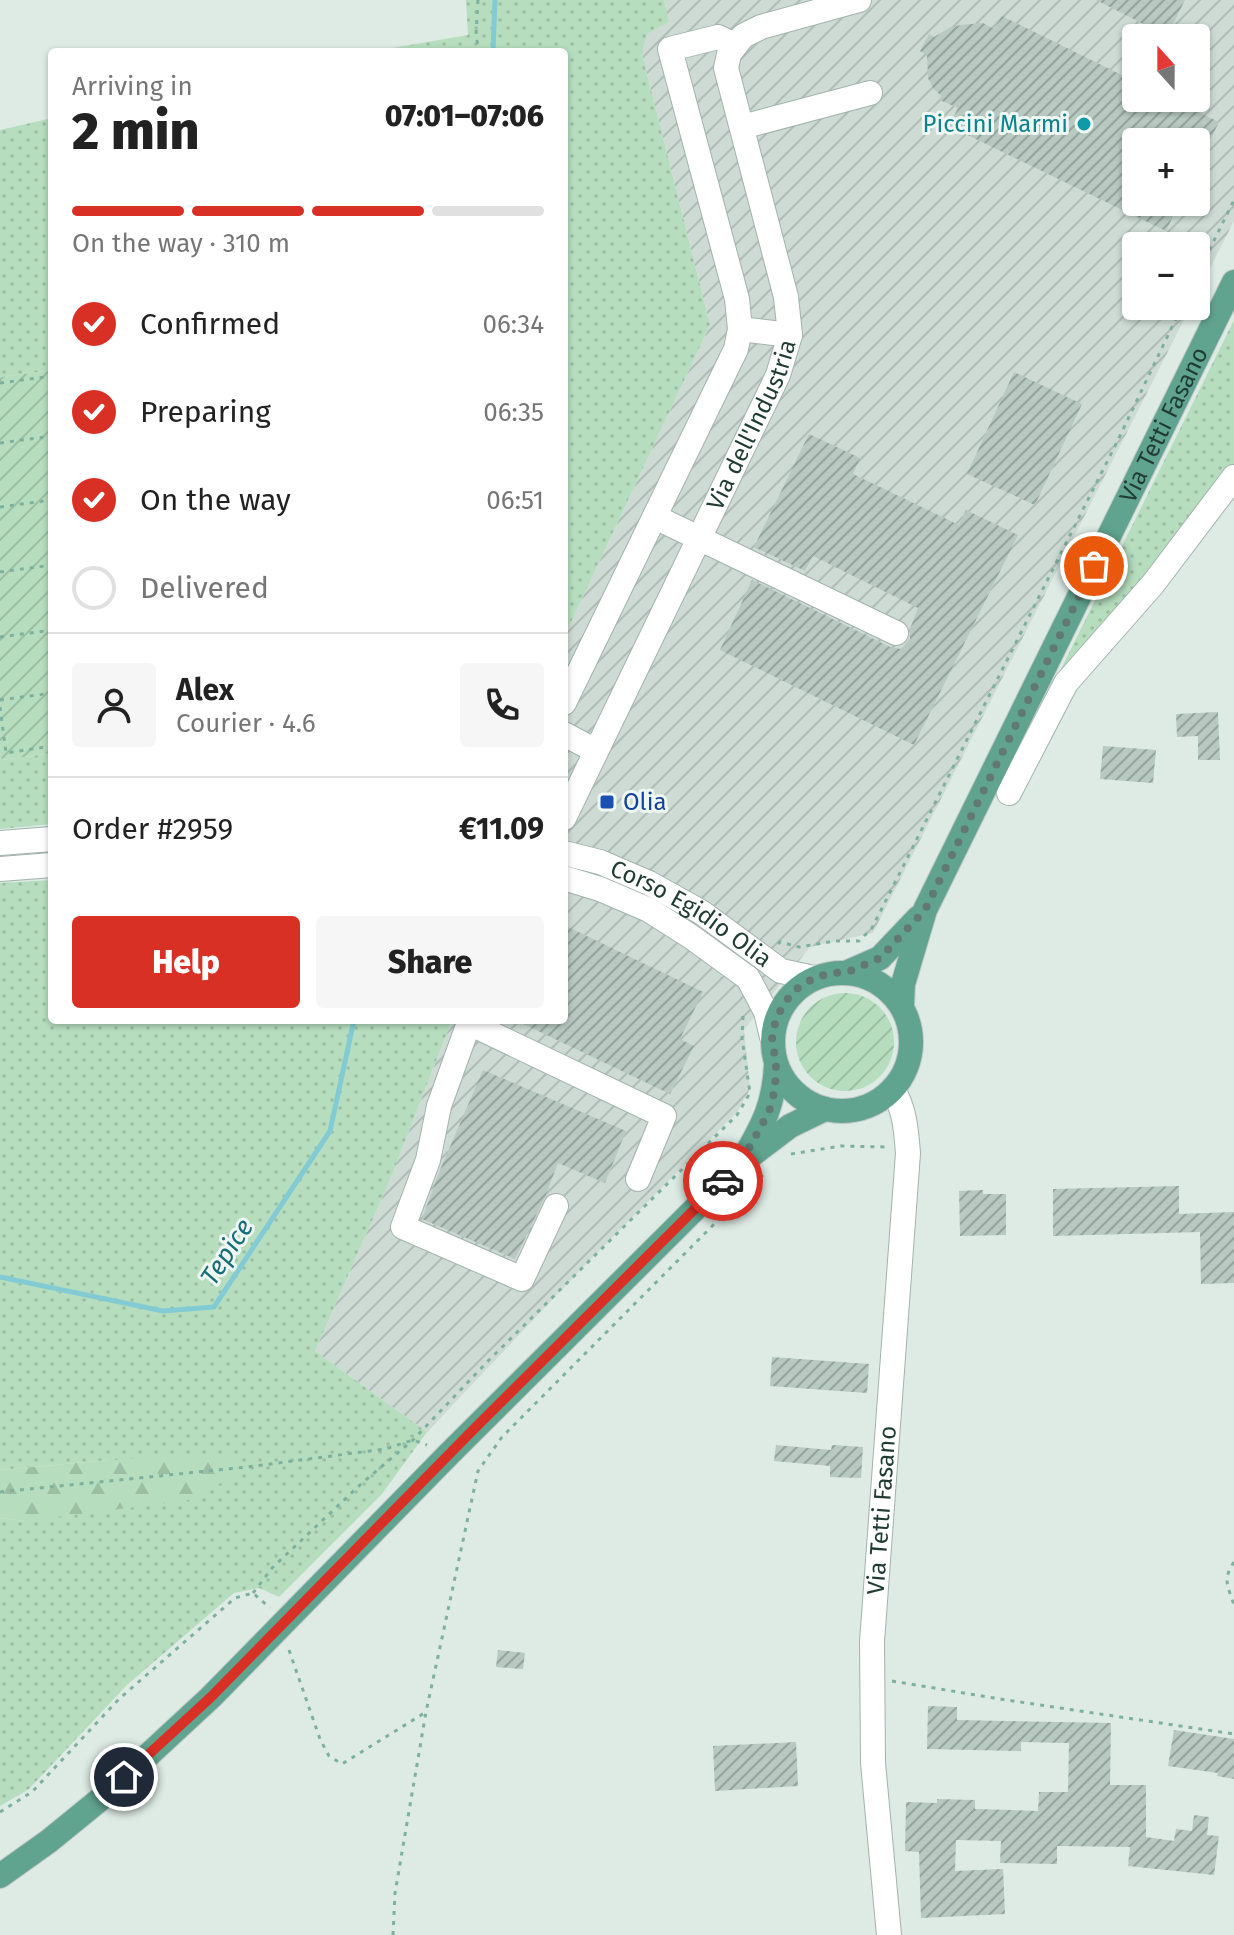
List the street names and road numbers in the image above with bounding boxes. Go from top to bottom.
street label: Via dell'Industria [701,336,802,515]
street label: Via Tetti Fasano [1114,343,1214,507]
street label: Corso Egidio Olia [606,854,777,973]
street label: Via Tetti Fasano [862,1425,902,1596]

